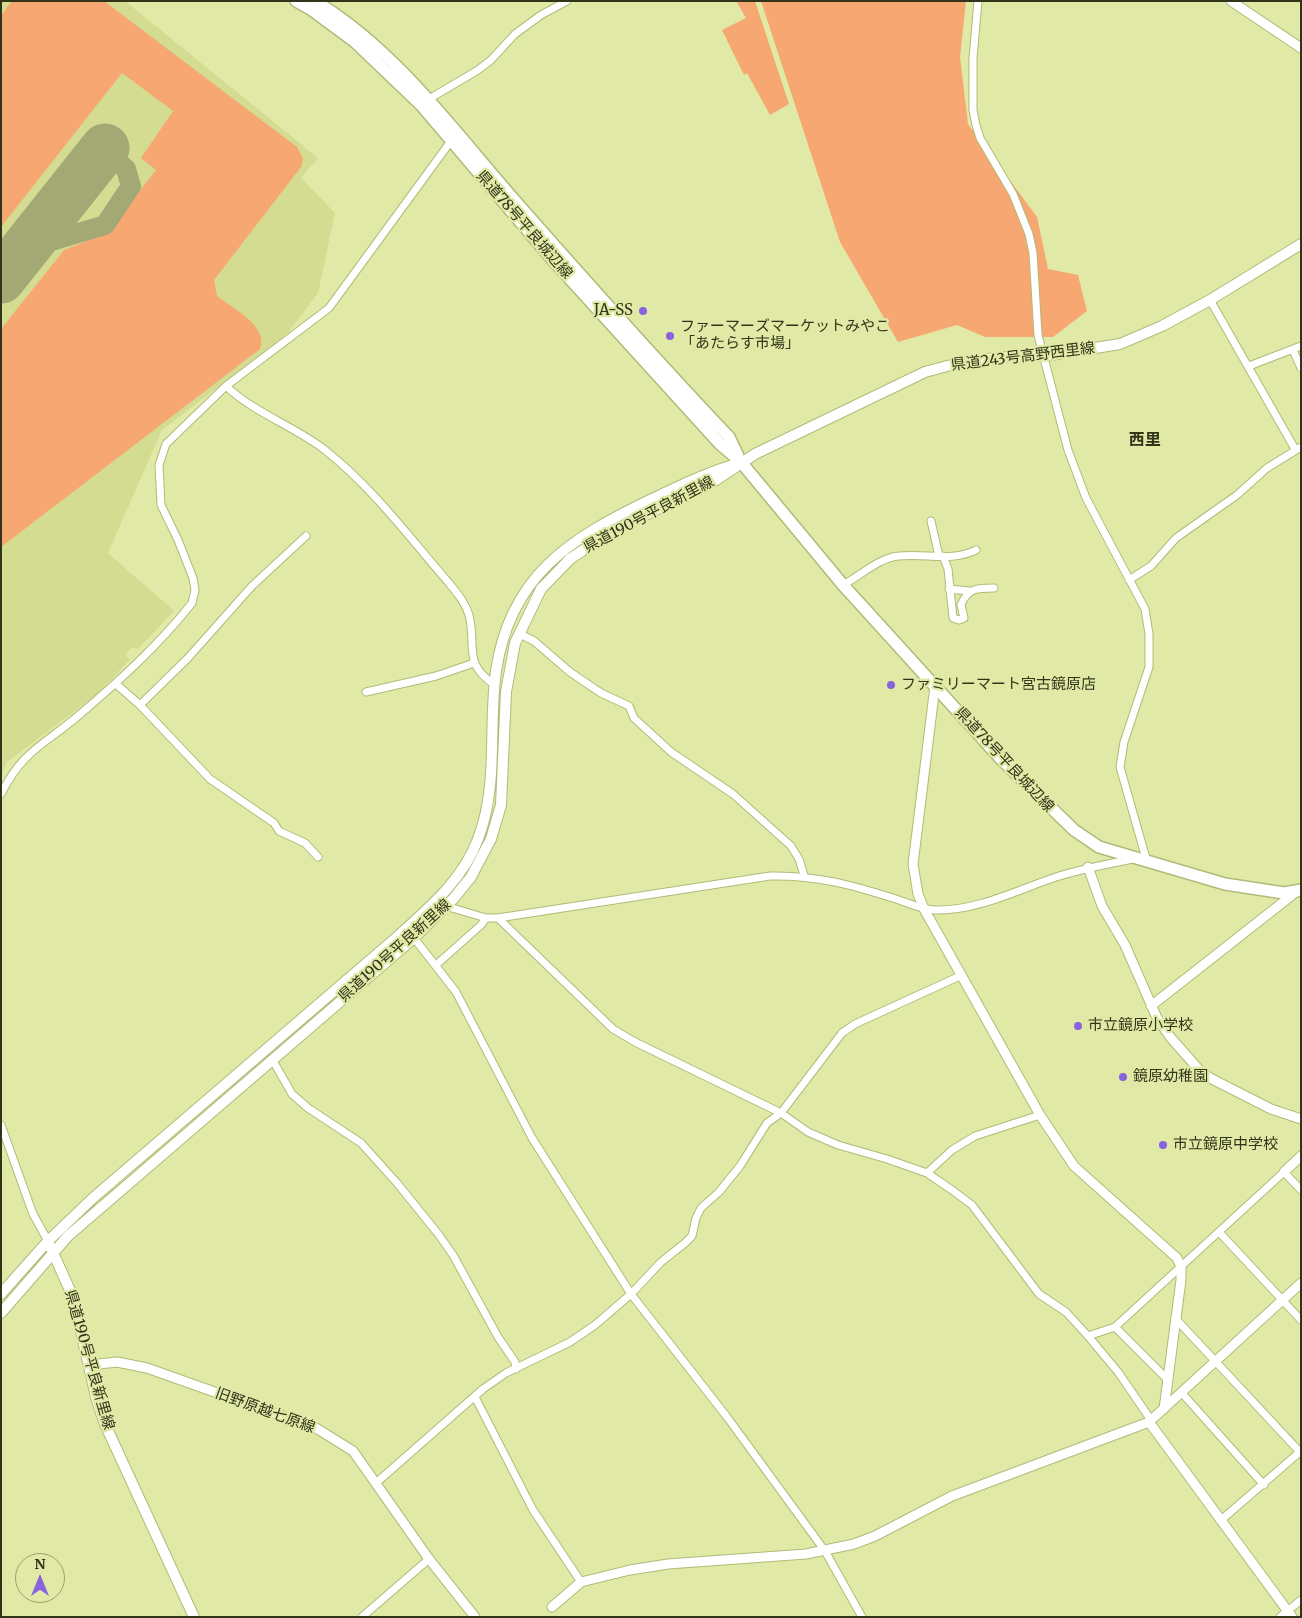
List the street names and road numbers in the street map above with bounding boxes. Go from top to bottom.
street label: 県道78号平良城辺線 [472,167,576,283]
street label: 県道243号高野西里線 [950,339,1096,375]
street label: 県道190号平良新里線 [581,473,717,557]
street label: 県道78号平良城辺線 [951,704,1057,816]
street label: 県道190号平良新里線 [335,896,455,1006]
street label: 県道190号平良新里線 [60,1288,118,1432]
street label: 旧野原越七原線 [213,1385,317,1437]

